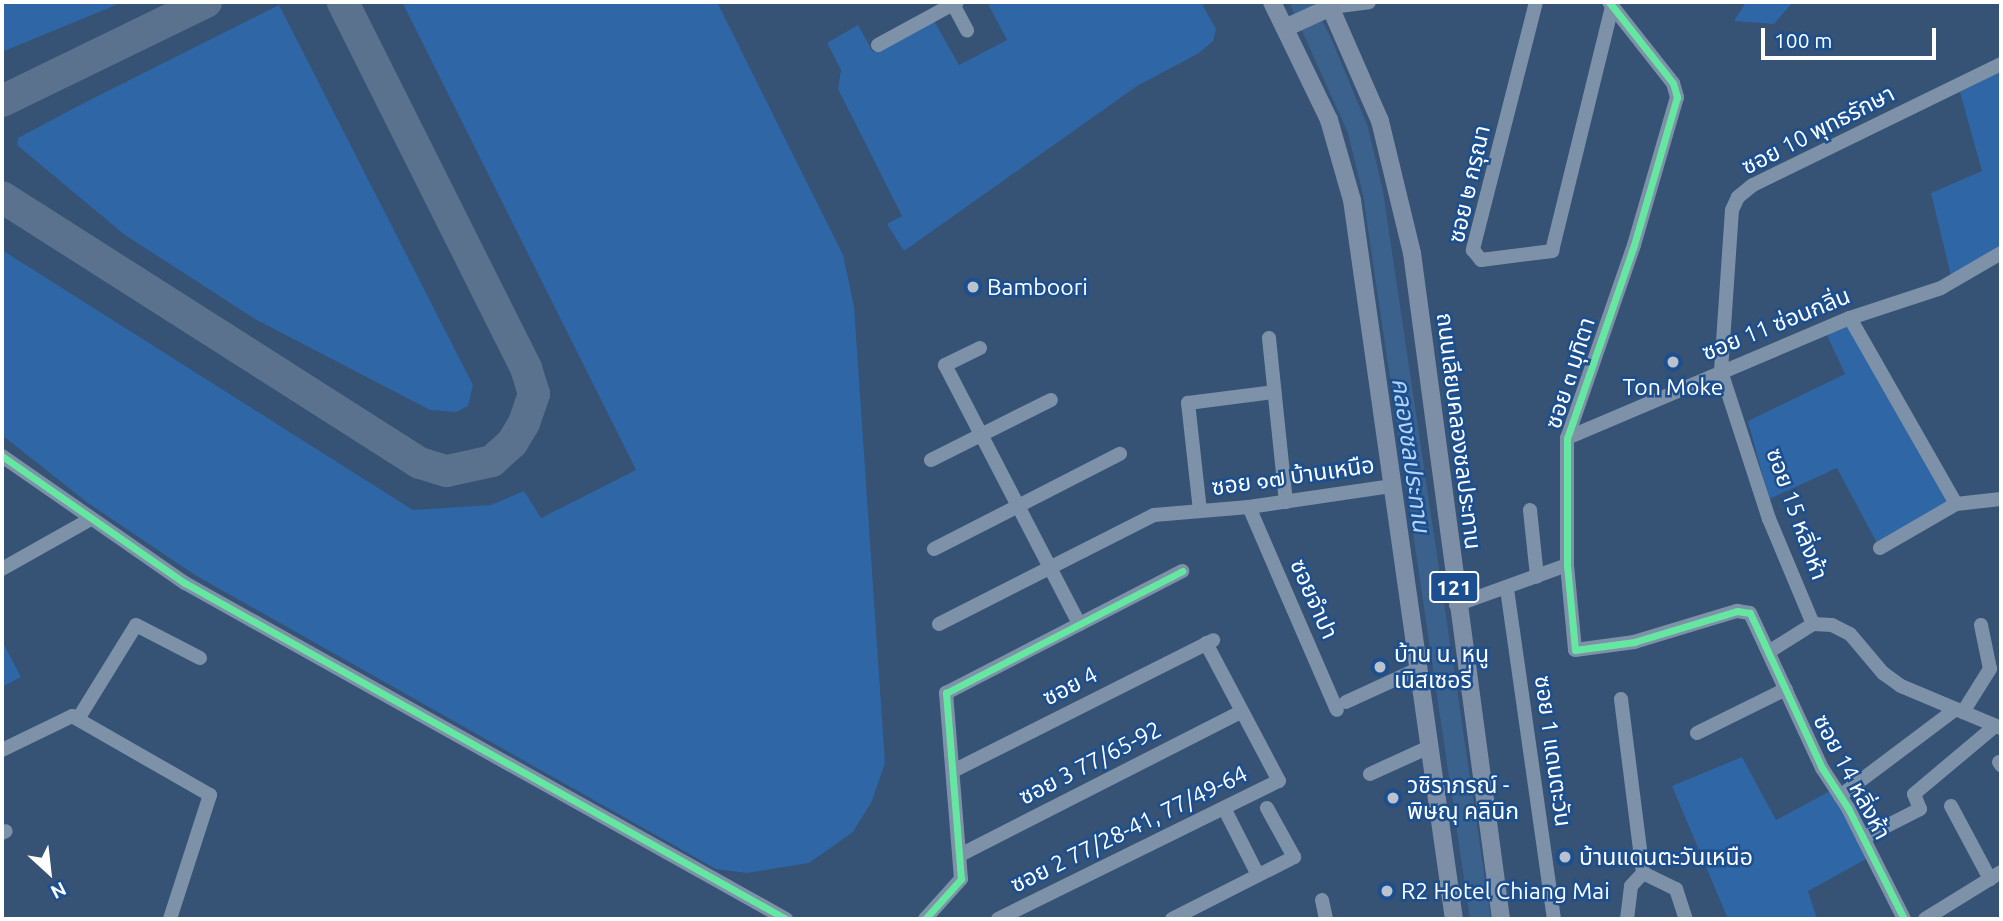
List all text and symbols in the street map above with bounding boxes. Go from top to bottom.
scale bar [1765,14,1940,58]
text: 100 m [1774,28,1832,52]
street label: ซอย 10 พุทธรักษา [1737,80,1899,180]
street label: ซอย ๒ กรุณา [1442,123,1496,245]
place label: Bamboori [987,273,1088,301]
marker: Bamboori [965,279,981,295]
street label: ซอย 11 ซ่อนกลิ่น [1698,282,1854,366]
street label: ถนนเลียบคลองชลประทาน [1431,311,1487,551]
street label: ซอย ๓ มุทิตา [1539,314,1601,432]
marker: Ton Moke [1665,354,1681,370]
place label: Ton Moke [1623,373,1723,401]
water label: คลองชลประทาน [1386,376,1436,534]
street label: ซอย 15 หลิ่งห้า [1760,444,1834,584]
street label: ซอย ๑๗ บ้านเหนือ [1210,451,1376,501]
street label: ซอยจำปา [1284,555,1344,643]
road number: 121 [1428,570,1480,604]
place label: บ้าน น. หนู เนิสเซอรี่ [1394,640,1489,694]
marker: บ้าน น. หนู เนิสเซอรี่ [1372,659,1388,675]
street label: ซอย 4 [1038,661,1102,711]
street label: ซอย 1 แดนตะวัน [1529,674,1577,828]
street label: ซอย 14 หลิ่งห้า [1807,710,1897,844]
street label: ซอย 3 77/65-92 [1014,715,1166,811]
street label: ซอย 2 77/28-41, 77/49-64 [1006,760,1252,898]
place label: วชิราภรณ์ - พิษณุ คลินิก [1407,771,1519,825]
marker: วชิราภรณ์ - พิษณุ คลินิก [1385,790,1401,806]
north arrow [14,837,84,907]
place label: บ้านแดนตะวันเหนือ [1579,843,1753,871]
marker: บ้านแดนตะวันเหนือ [1557,849,1573,865]
place label: R2 Hotel Chiang Mai [1401,877,1610,905]
text: N [47,878,70,904]
marker: R2 Hotel Chiang Mai [1379,883,1395,899]

